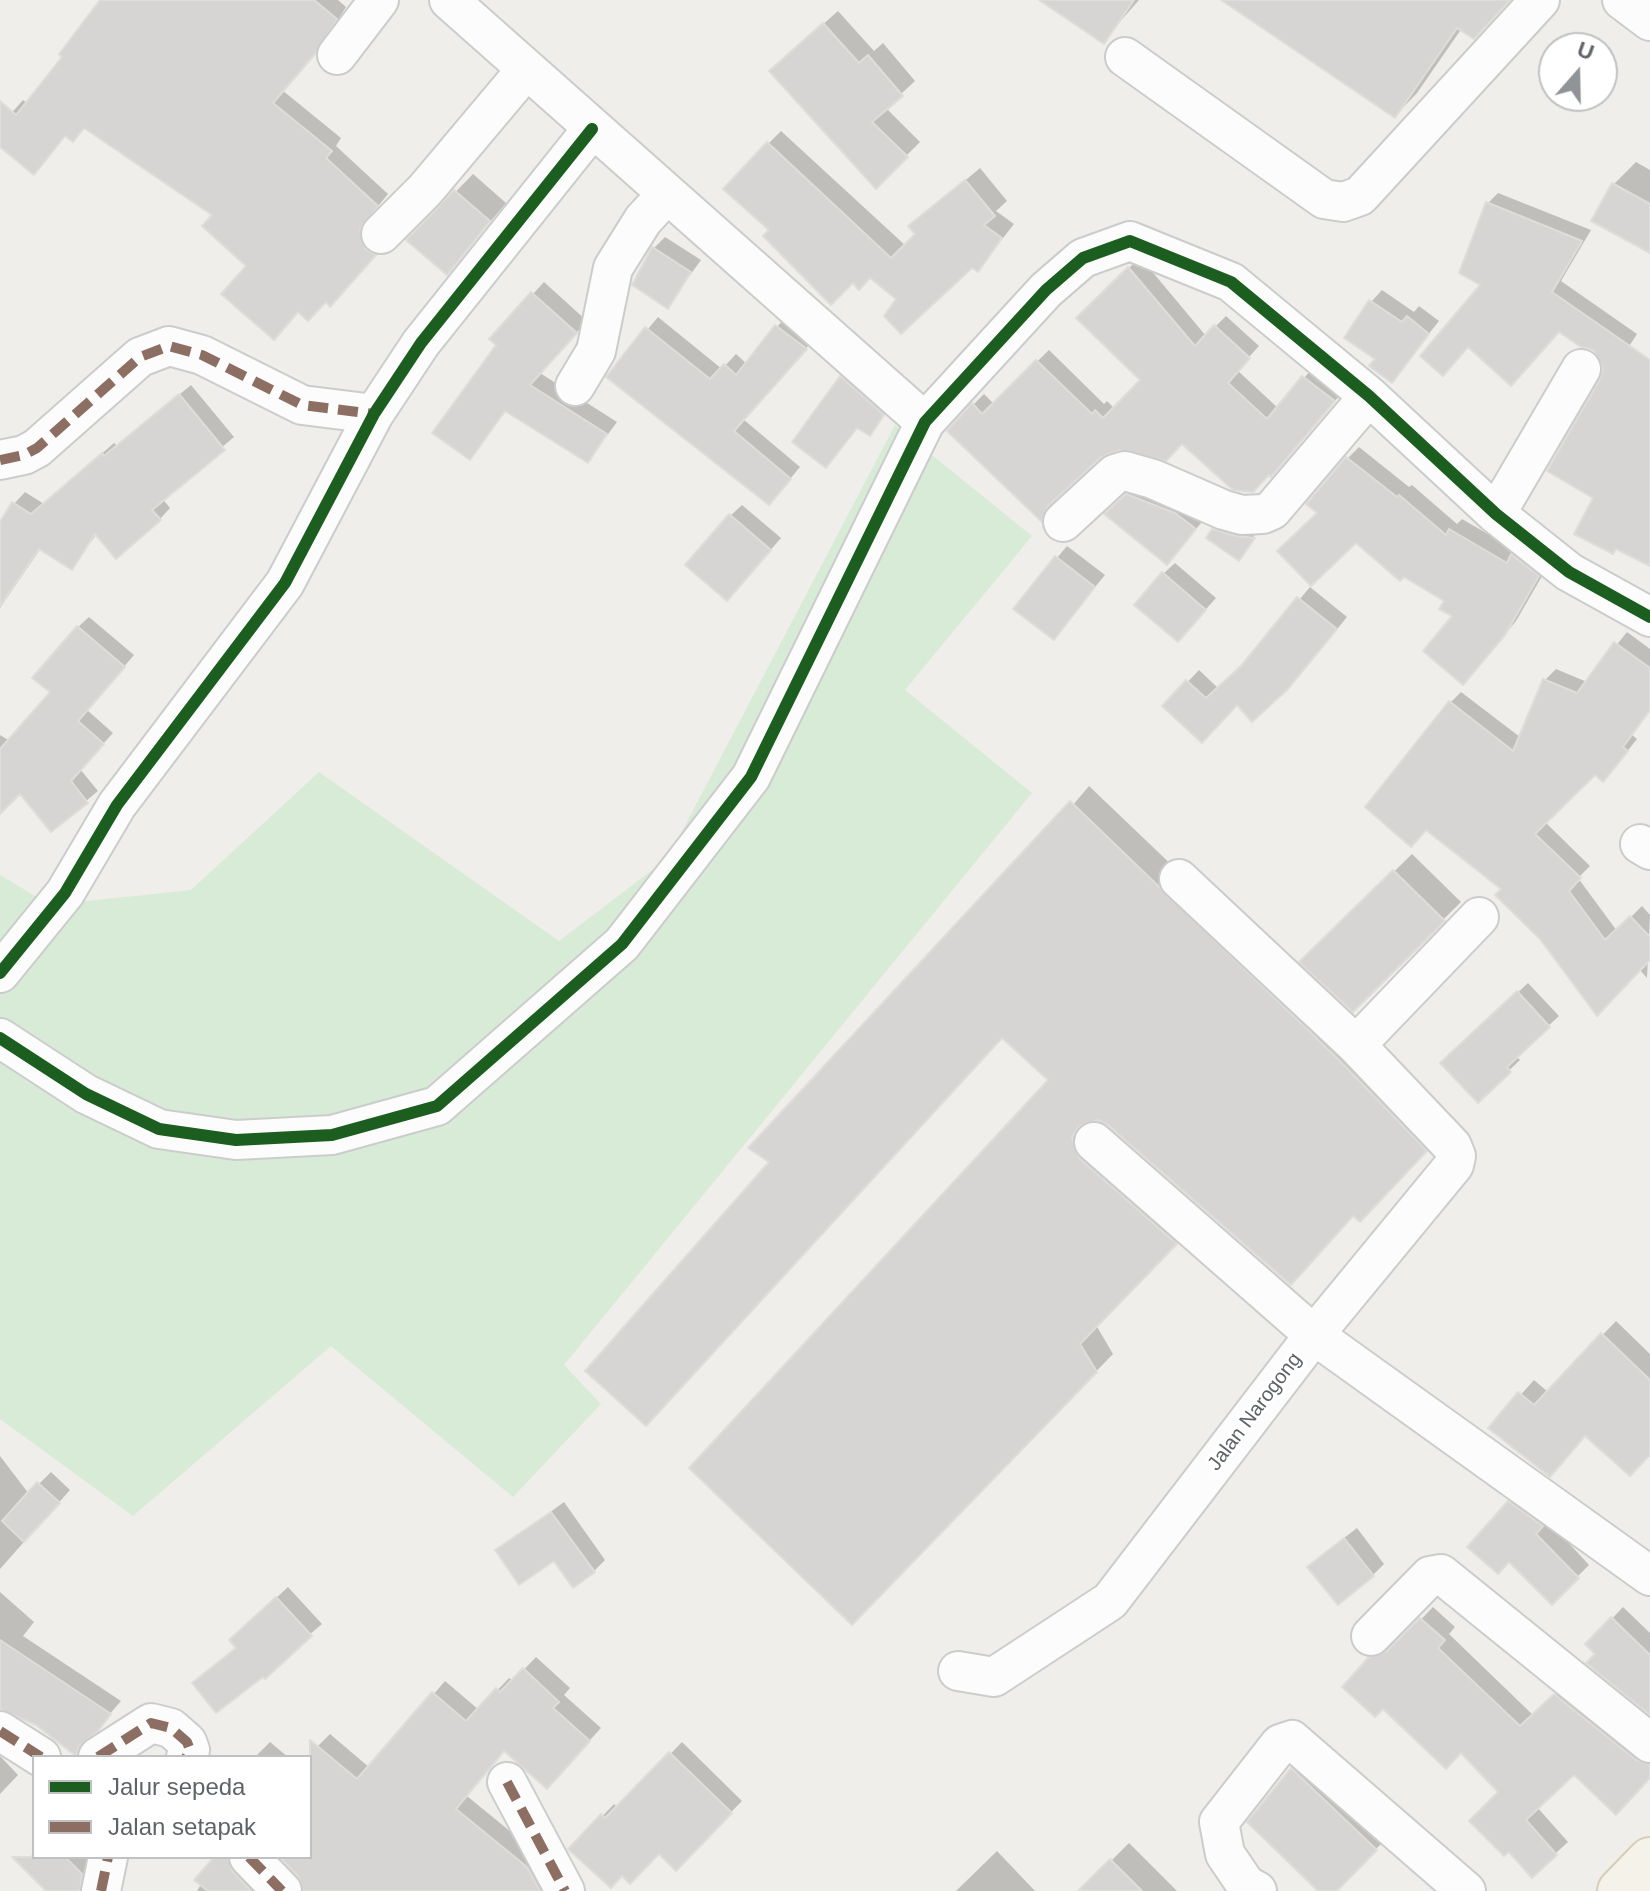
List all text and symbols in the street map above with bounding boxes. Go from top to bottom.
north arrow [1538,32,1618,112]
text: U [1574,36,1597,65]
street label: Jalan Narogong [1203,1348,1307,1476]
legend [32,1755,312,1859]
text: Jalur sepeda [108,1773,245,1800]
text: Jalan setapak [108,1813,256,1840]

